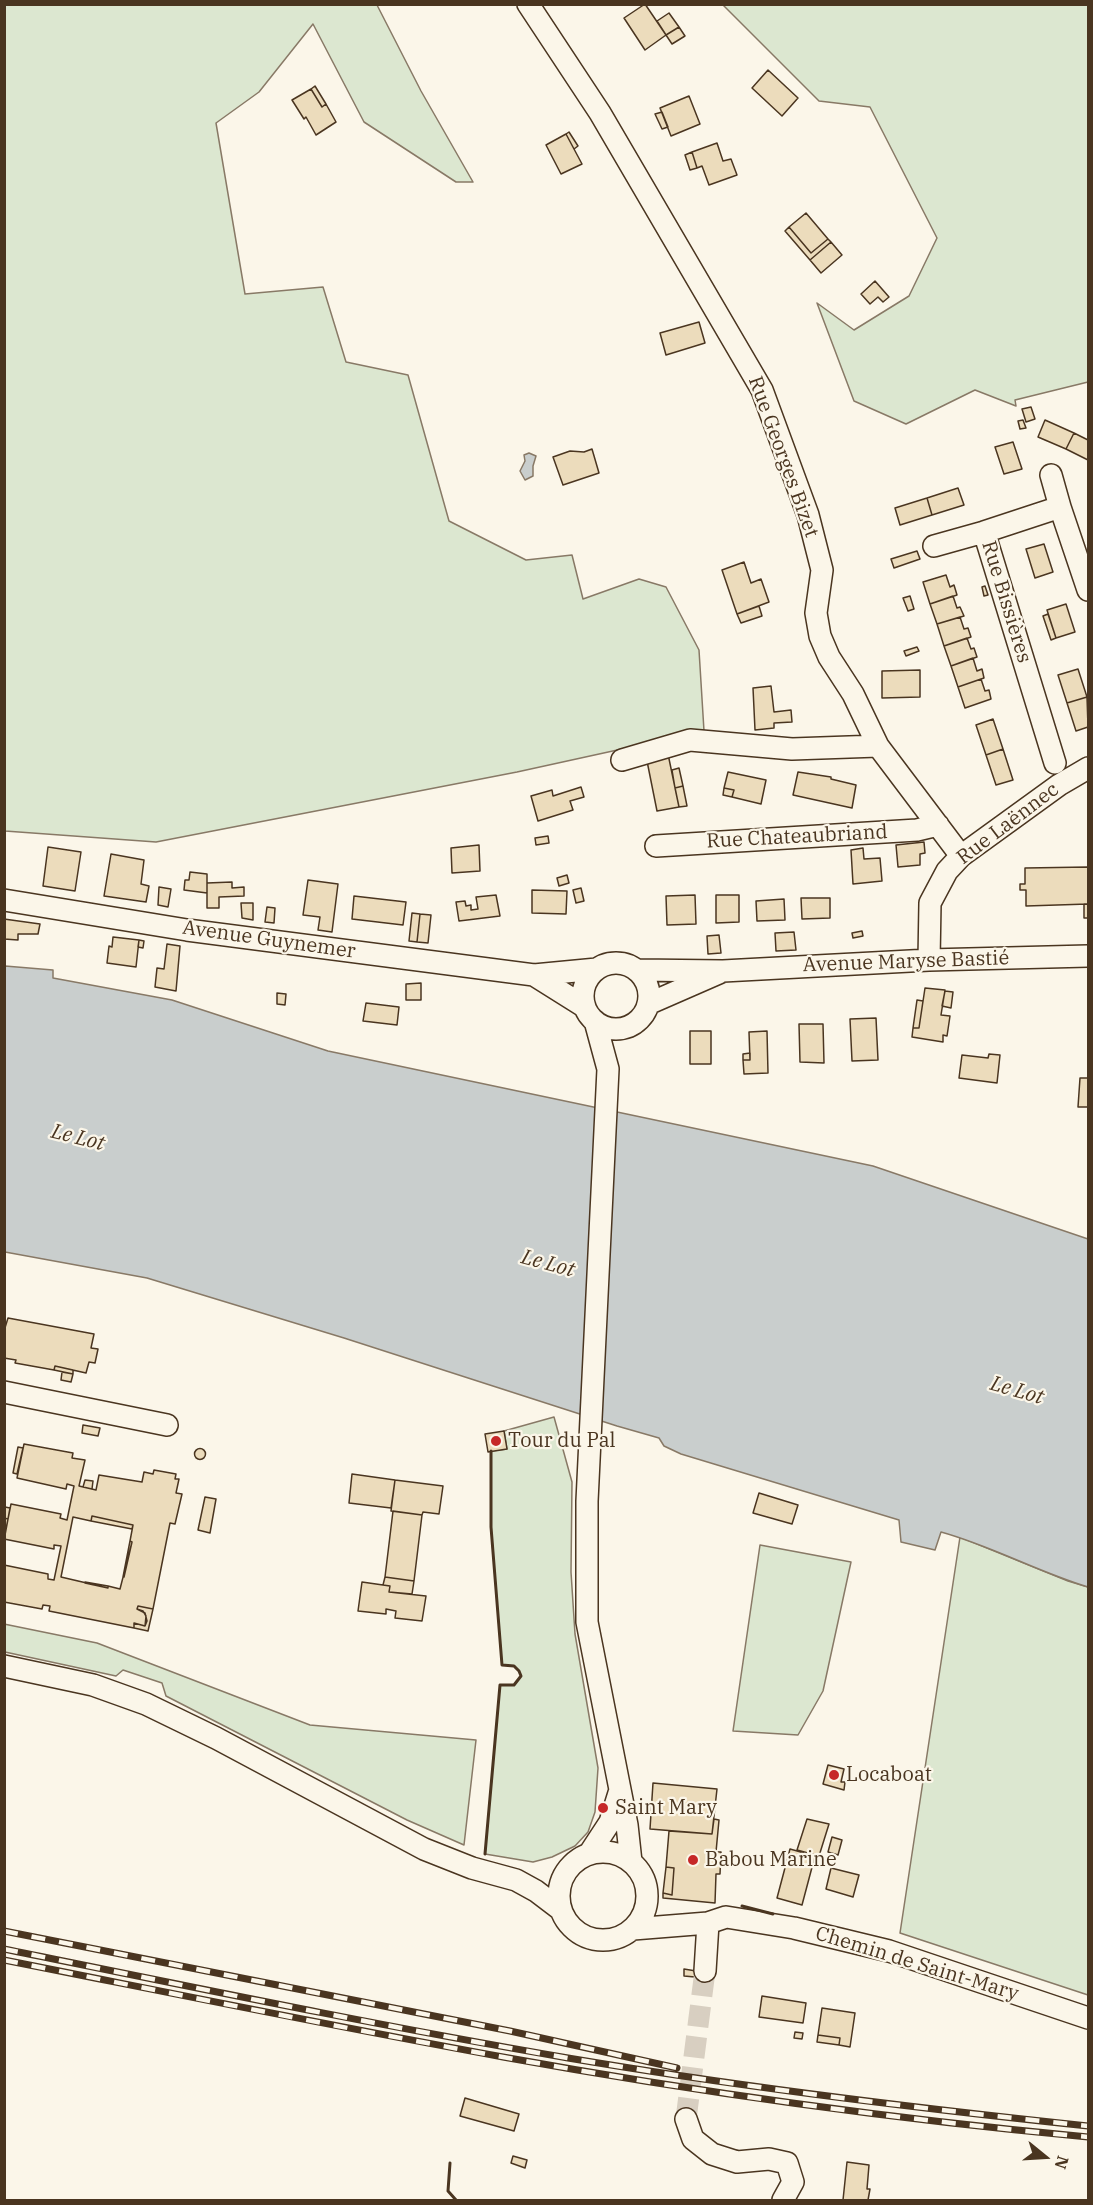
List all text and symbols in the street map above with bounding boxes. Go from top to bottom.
street label: Rue Georges Bizet [743,373,823,541]
street label: Rue Bissières [976,538,1036,666]
street label: Rue Laënnec [952,778,1064,870]
street label: Rue Chateaubriand [706,820,888,854]
street label: Avenue Guynemer [181,916,357,964]
street label: Avenue Maryse Bastié [802,946,1010,978]
water label: Le Lot [49,1119,107,1157]
water label: Le Lot [519,1245,577,1283]
water label: Le Lot [987,1371,1047,1411]
place label: Tour du Pal [508,1429,616,1453]
marker: Tour du Pal [489,1434,503,1448]
place label: Locaboat [846,1763,932,1787]
marker: Locaboat [827,1768,841,1782]
place label: Saint Mary [615,1796,717,1820]
marker: Saint Mary [596,1801,610,1815]
place label: Babou Marine [705,1848,837,1872]
marker: Babou Marine [686,1853,700,1867]
street label: Chemin de Saint-Mary [812,1922,1022,2006]
north arrow [1015,2127,1075,2187]
text: N [1051,2153,1074,2172]

